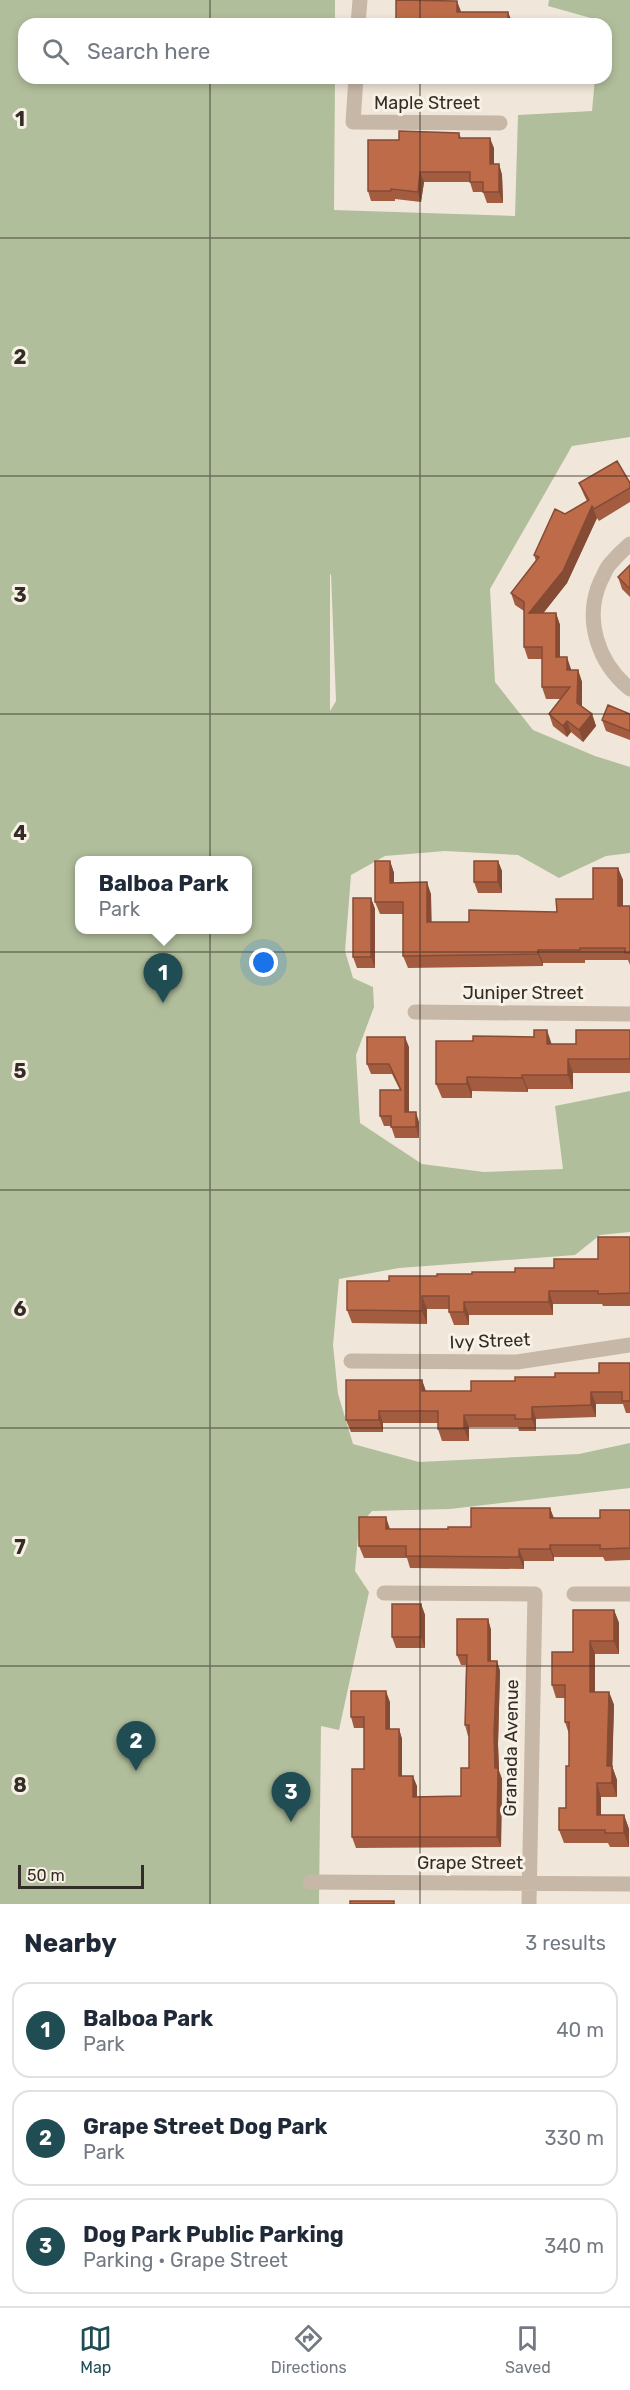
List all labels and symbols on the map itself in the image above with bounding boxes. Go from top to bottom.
street label: Maple Street [374,92,480,114]
text: 1 [15,107,25,131]
text: 2 [14,345,27,369]
text: 3 [13,583,27,607]
text: 4 [13,821,27,845]
your location [249,948,278,977]
pin: 1 [144,954,182,1003]
street label: Juniper Street [462,982,584,1004]
text: 5 [14,1059,27,1083]
text: 6 [13,1297,27,1321]
street label: Ivy Street [449,1329,531,1353]
text: 7 [14,1535,26,1559]
street label: Granada Avenue [499,1679,523,1817]
pin: 2 [116,1722,156,1771]
pin: 3 [272,1772,310,1822]
text: 8 [13,1773,27,1797]
street label: Grape Street [417,1852,523,1874]
scale bar [18,1862,144,1890]

